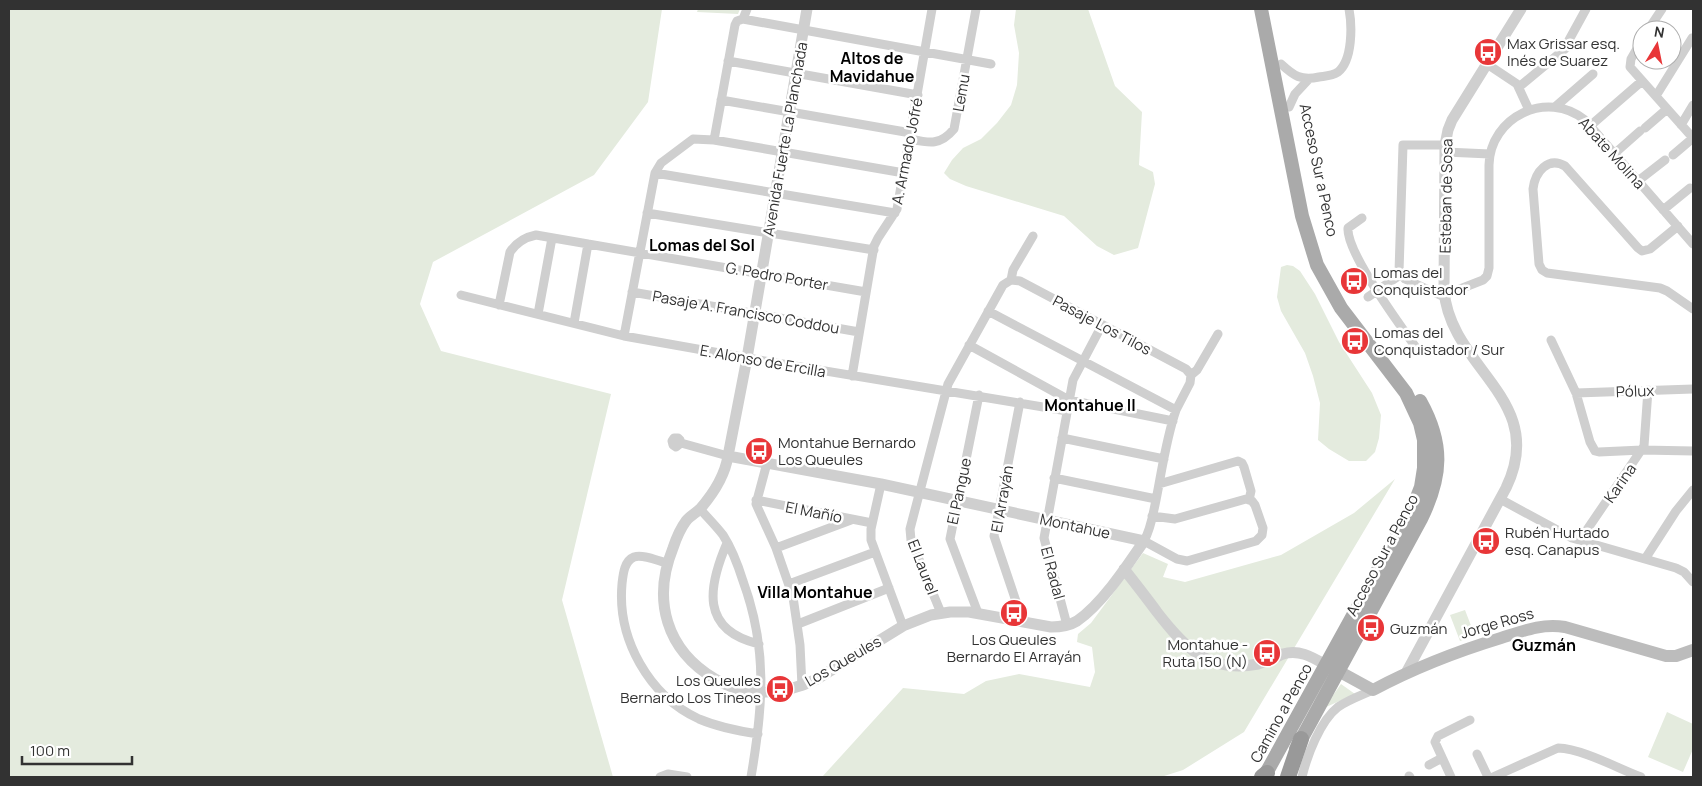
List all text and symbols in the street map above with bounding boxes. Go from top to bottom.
north arrow [1632,20,1682,70]
text: N [1653,21,1666,42]
place label: Max Grissar esq. Inés de Suarez [1507,33,1620,71]
bus stop icon: Max Grissar esq. Inés de Suarez [1473,37,1503,67]
street label: Avenida Fuerte La Planchada [758,40,812,238]
district label: Altos de Mavidahue [830,47,915,87]
street label: Lemu [947,73,975,113]
street label: A. Armado Jofré [886,96,928,206]
street label: Acceso Sur a Penco [1295,102,1343,239]
street label: Abate Molina [1574,113,1650,193]
street label: Esteban de Sosa [1434,138,1458,254]
district label: Lomas del Sol [649,234,755,256]
street label: G. Pedro Porter [724,257,830,295]
place label: Lomas del Conquistador [1373,262,1469,300]
bus stop icon: Lomas del Conquistador [1339,266,1369,296]
street label: Pasaje A. Francisco Coddou [651,285,841,339]
street label: Pasaje Los Tilos [1049,290,1155,360]
place label: Lomas del Conquistador / Sur [1374,322,1505,360]
bus stop icon: Lomas del Conquistador / Sur [1340,326,1370,356]
street label: E. Alonso de Ercilla [699,340,827,382]
street label: Pólux [1616,380,1655,402]
district label: Montahue II [1044,394,1136,416]
place label: Montahue Bernardo Los Queules [778,432,916,470]
bus stop icon: Montahue Bernardo Los Queules [744,436,774,466]
street label: El Pangue [942,456,976,526]
street label: Karina [1599,459,1641,507]
street label: El Arrayán [986,464,1018,534]
street label: Acceso Sur a Penco [1341,490,1423,620]
street label: El Mañío [784,496,844,528]
street label: Montahue [1038,508,1112,544]
place label: Rubén Hurtado esq. Canapus [1505,522,1610,560]
bus stop icon: Rubén Hurtado esq. Canapus [1471,526,1501,556]
street label: El Laurel [903,536,943,598]
street label: El Radal [1036,544,1070,602]
district label: Villa Montahue [757,581,873,603]
bus stop icon: Los Queules Bernardo El Arrayán [999,598,1029,628]
street label: Jorge Ross [1458,602,1536,644]
bus stop icon: Guzmán [1356,613,1386,643]
place label: Guzmán [1390,618,1447,639]
place label: Los Queules Bernardo El Arrayán [947,629,1081,667]
street label: Los Queules [801,631,885,691]
place label: Montahue - Ruta 150 (N) [1163,634,1248,672]
district label: Guzmán [1512,634,1576,656]
bus stop icon: Montahue - Ruta 150 (N) [1252,638,1282,668]
street label: Camino a Penco [1245,659,1317,767]
place label: Los Queules Bernardo Los Tineos [620,670,761,708]
bus stop icon: Los Queules Bernardo Los Tineos [765,674,795,704]
scale bar [22,734,132,766]
text: 100 m [30,740,70,761]

